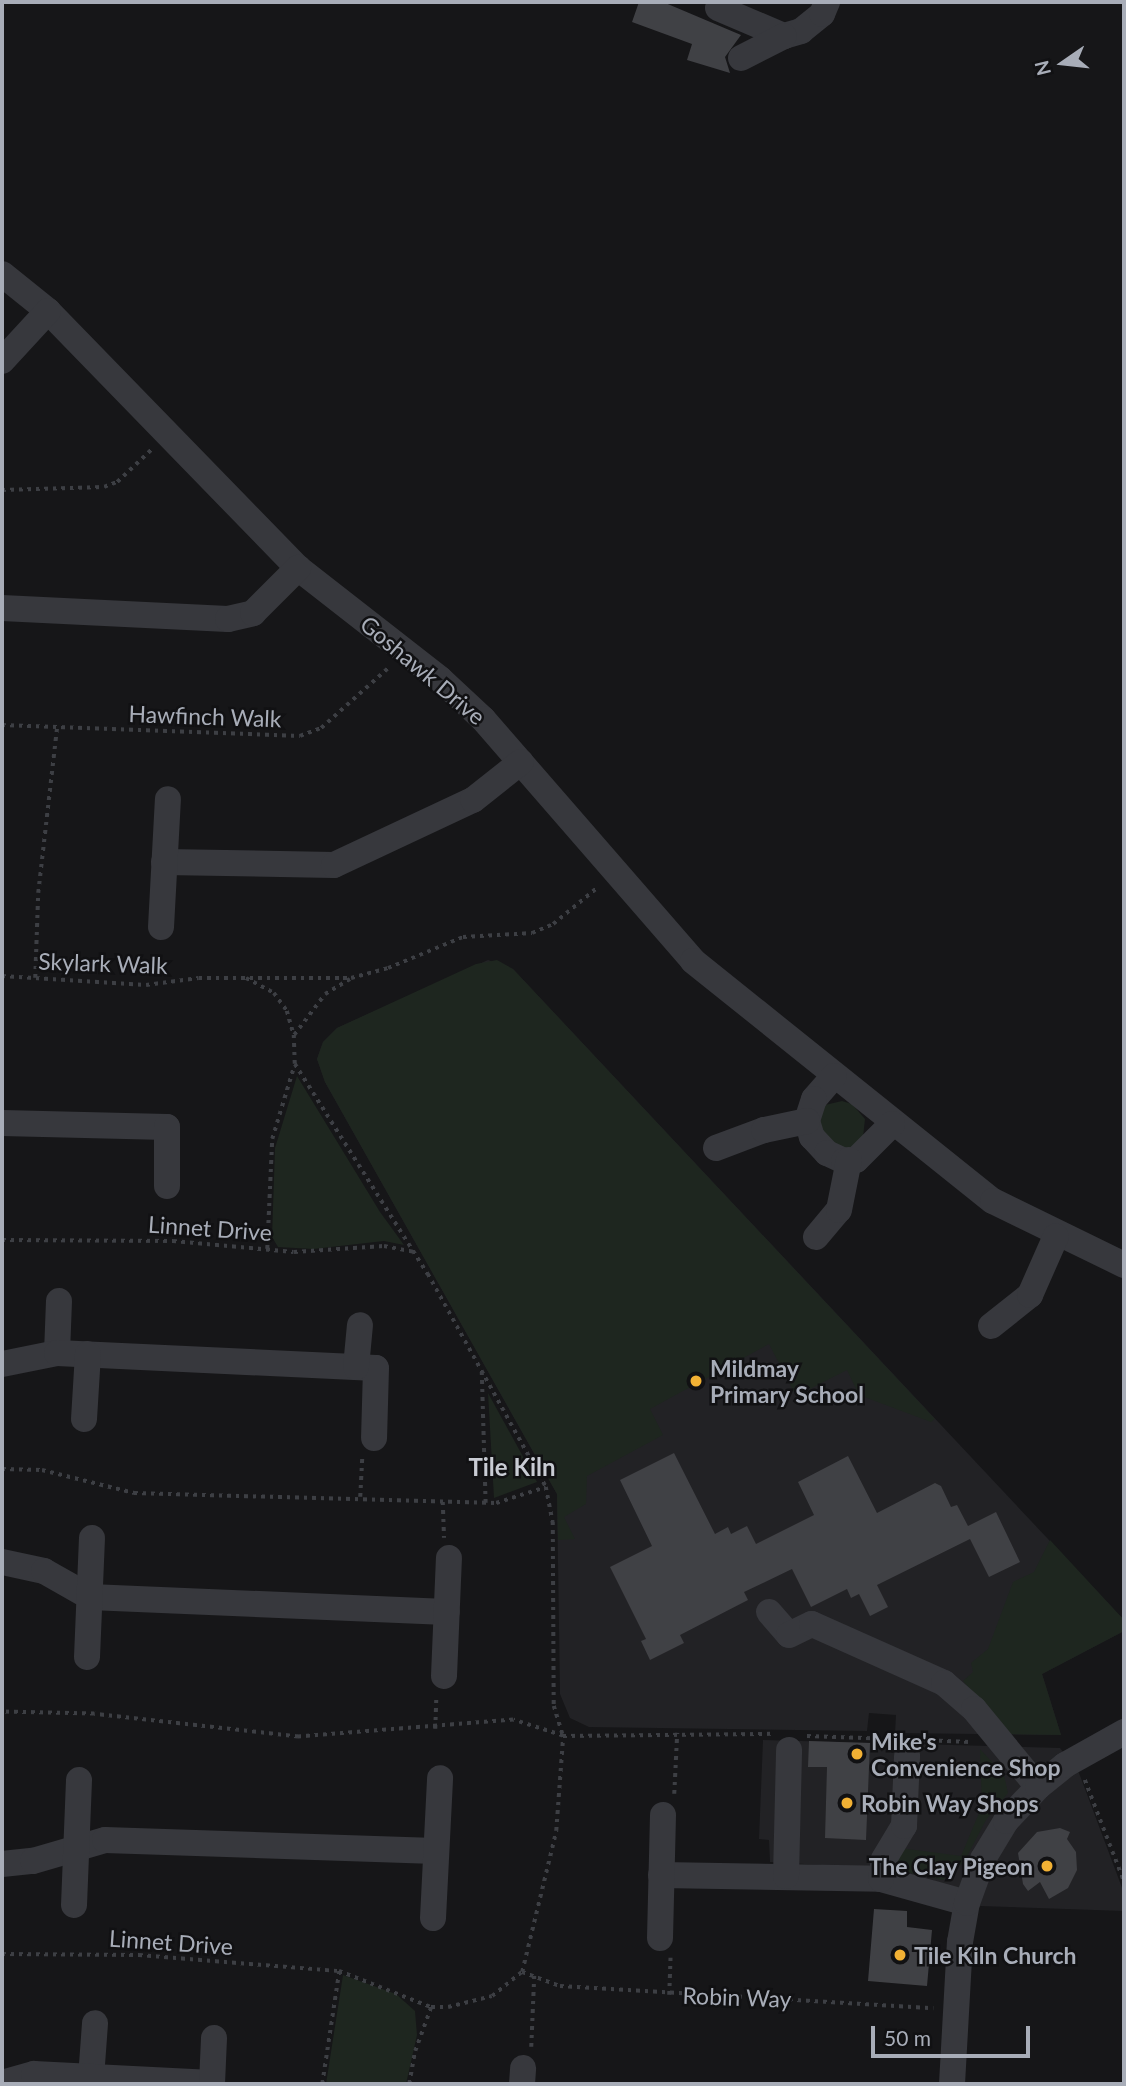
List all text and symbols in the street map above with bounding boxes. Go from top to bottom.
north arrow [1028,28,1098,98]
text: N [1029,58,1055,78]
street label: Goshawk Drive [355,610,491,730]
street label: Hawfinch Walk [128,700,282,732]
street label: Skylark Walk [38,947,168,979]
street label: Linnet Drive [147,1210,273,1246]
place label: Mildmay Primary School [710,1354,864,1408]
marker: Mildmay Primary School [688,1373,704,1389]
district label: Tile Kiln [468,1453,556,1481]
place label: Mike's Convenience Shop [871,1727,1060,1781]
marker: Mike's Convenience Shop [849,1746,865,1762]
place label: Robin Way Shops [861,1789,1039,1817]
marker: Robin Way Shops [839,1795,855,1811]
place label: The Clay Pigeon [868,1852,1033,1880]
marker: The Clay Pigeon [1039,1858,1055,1874]
street label: Linnet Drive [108,1924,234,1960]
place label: Tile Kiln Church [914,1941,1076,1969]
marker: Tile Kiln Church [892,1947,908,1963]
street label: Robin Way [682,1981,792,2013]
scale bar [874,2012,1033,2056]
text: 50 m [884,2025,931,2050]

